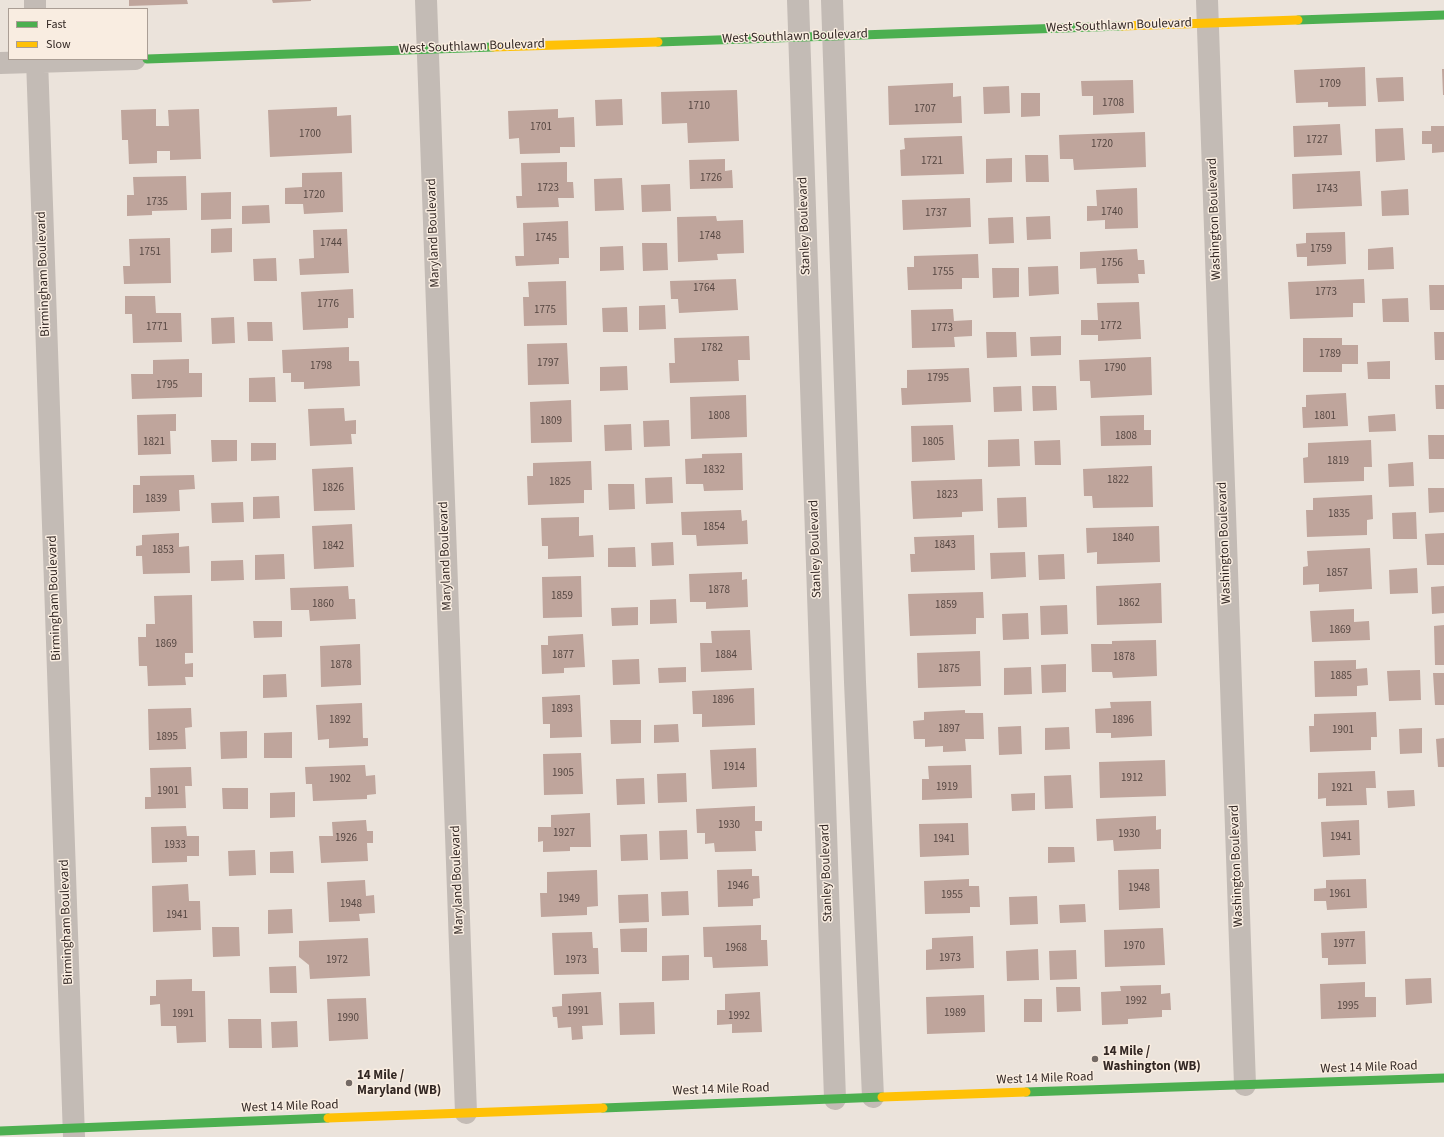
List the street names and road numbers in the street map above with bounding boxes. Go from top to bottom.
street label: West Southlawn Boulevard [1046,16,1192,36]
street label: West Southlawn Boulevard [722,27,868,47]
street label: West Southlawn Boulevard [399,37,545,57]
street label: Washington Boulevard [1205,158,1225,280]
street label: Stanley Boulevard [795,177,815,275]
street label: Maryland Boulevard [424,178,444,288]
street label: Birmingham Boulevard [34,211,54,337]
street label: Washington Boulevard [1215,482,1235,604]
street label: Stanley Boulevard [806,500,826,598]
street label: Maryland Boulevard [436,501,456,611]
street label: Birmingham Boulevard [45,535,65,661]
street label: Washington Boulevard [1227,805,1247,927]
street label: Stanley Boulevard [817,824,837,922]
street label: Maryland Boulevard [448,825,468,935]
street label: Birmingham Boulevard [57,859,77,985]
street label: West 14 Mile Road [1320,1059,1418,1077]
street label: West 14 Mile Road [996,1070,1094,1088]
street label: West 14 Mile Road [672,1081,770,1099]
street label: West 14 Mile Road [241,1098,339,1116]

